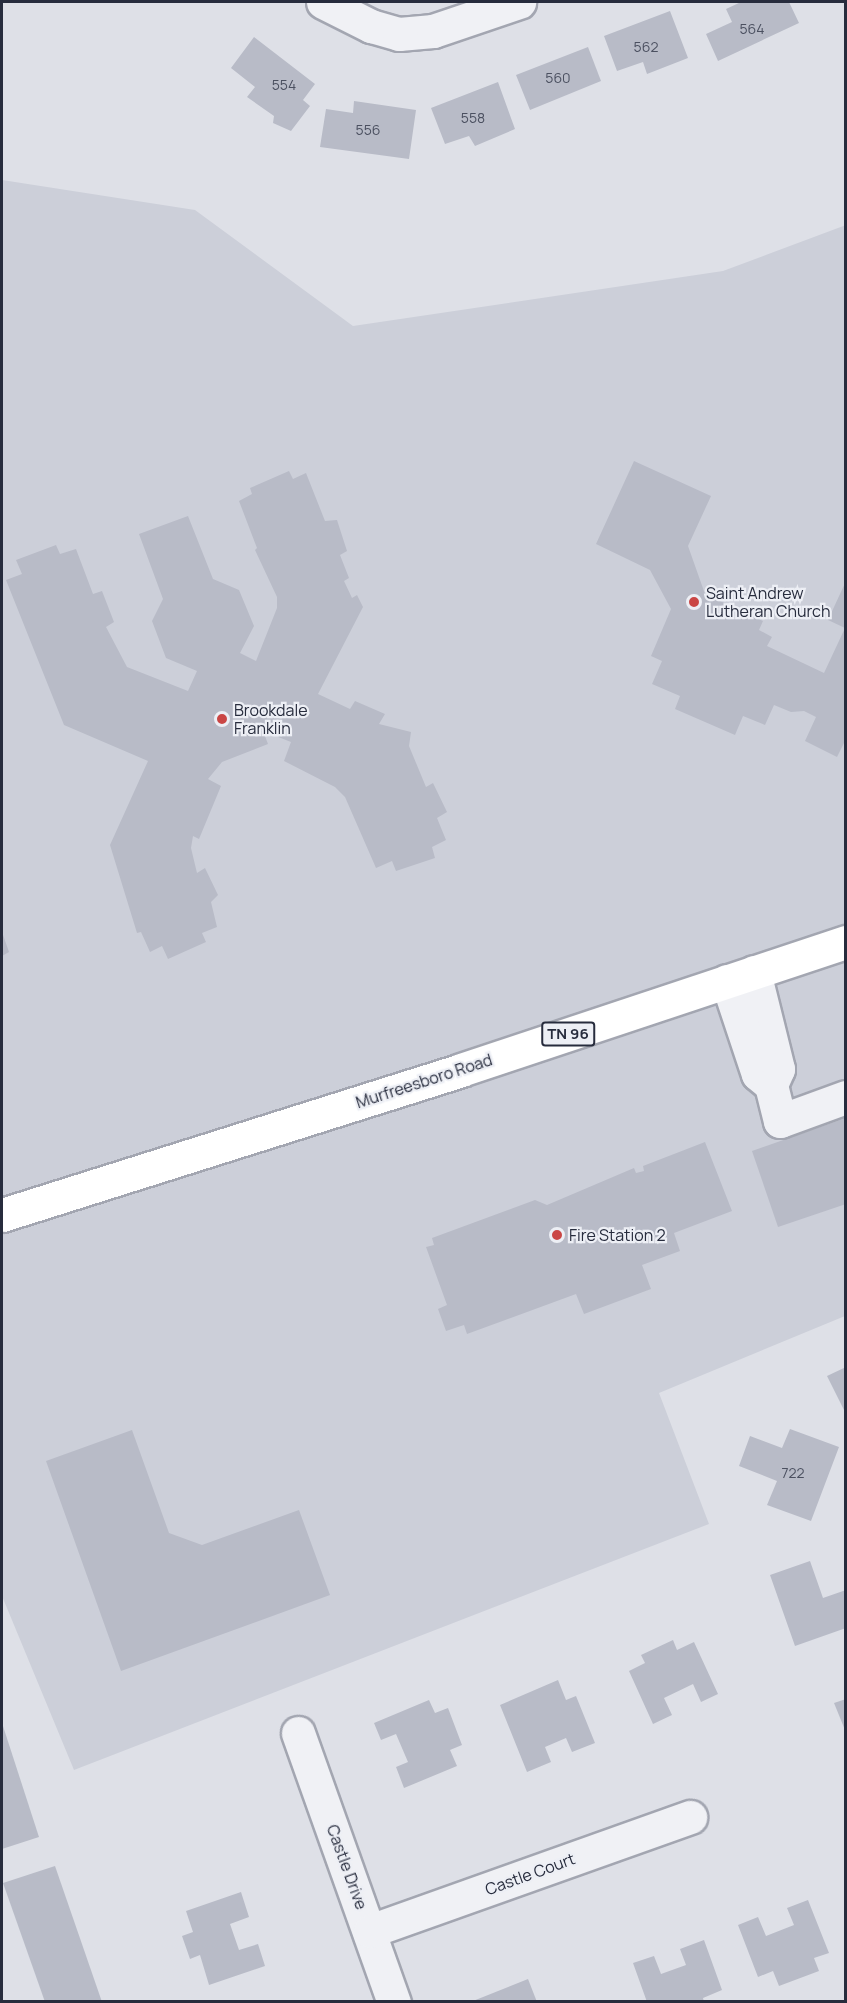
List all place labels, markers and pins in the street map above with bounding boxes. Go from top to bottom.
place label: Saint Andrew Lutheran Church [706,583,830,621]
marker: Saint Andrew Lutheran Church [687,595,701,609]
place label: Brookdale Franklin [234,700,308,738]
marker: Brookdale Franklin [215,712,229,726]
place label: Fire Station 2 [569,1225,666,1245]
marker: Fire Station 2 [550,1228,564,1242]

